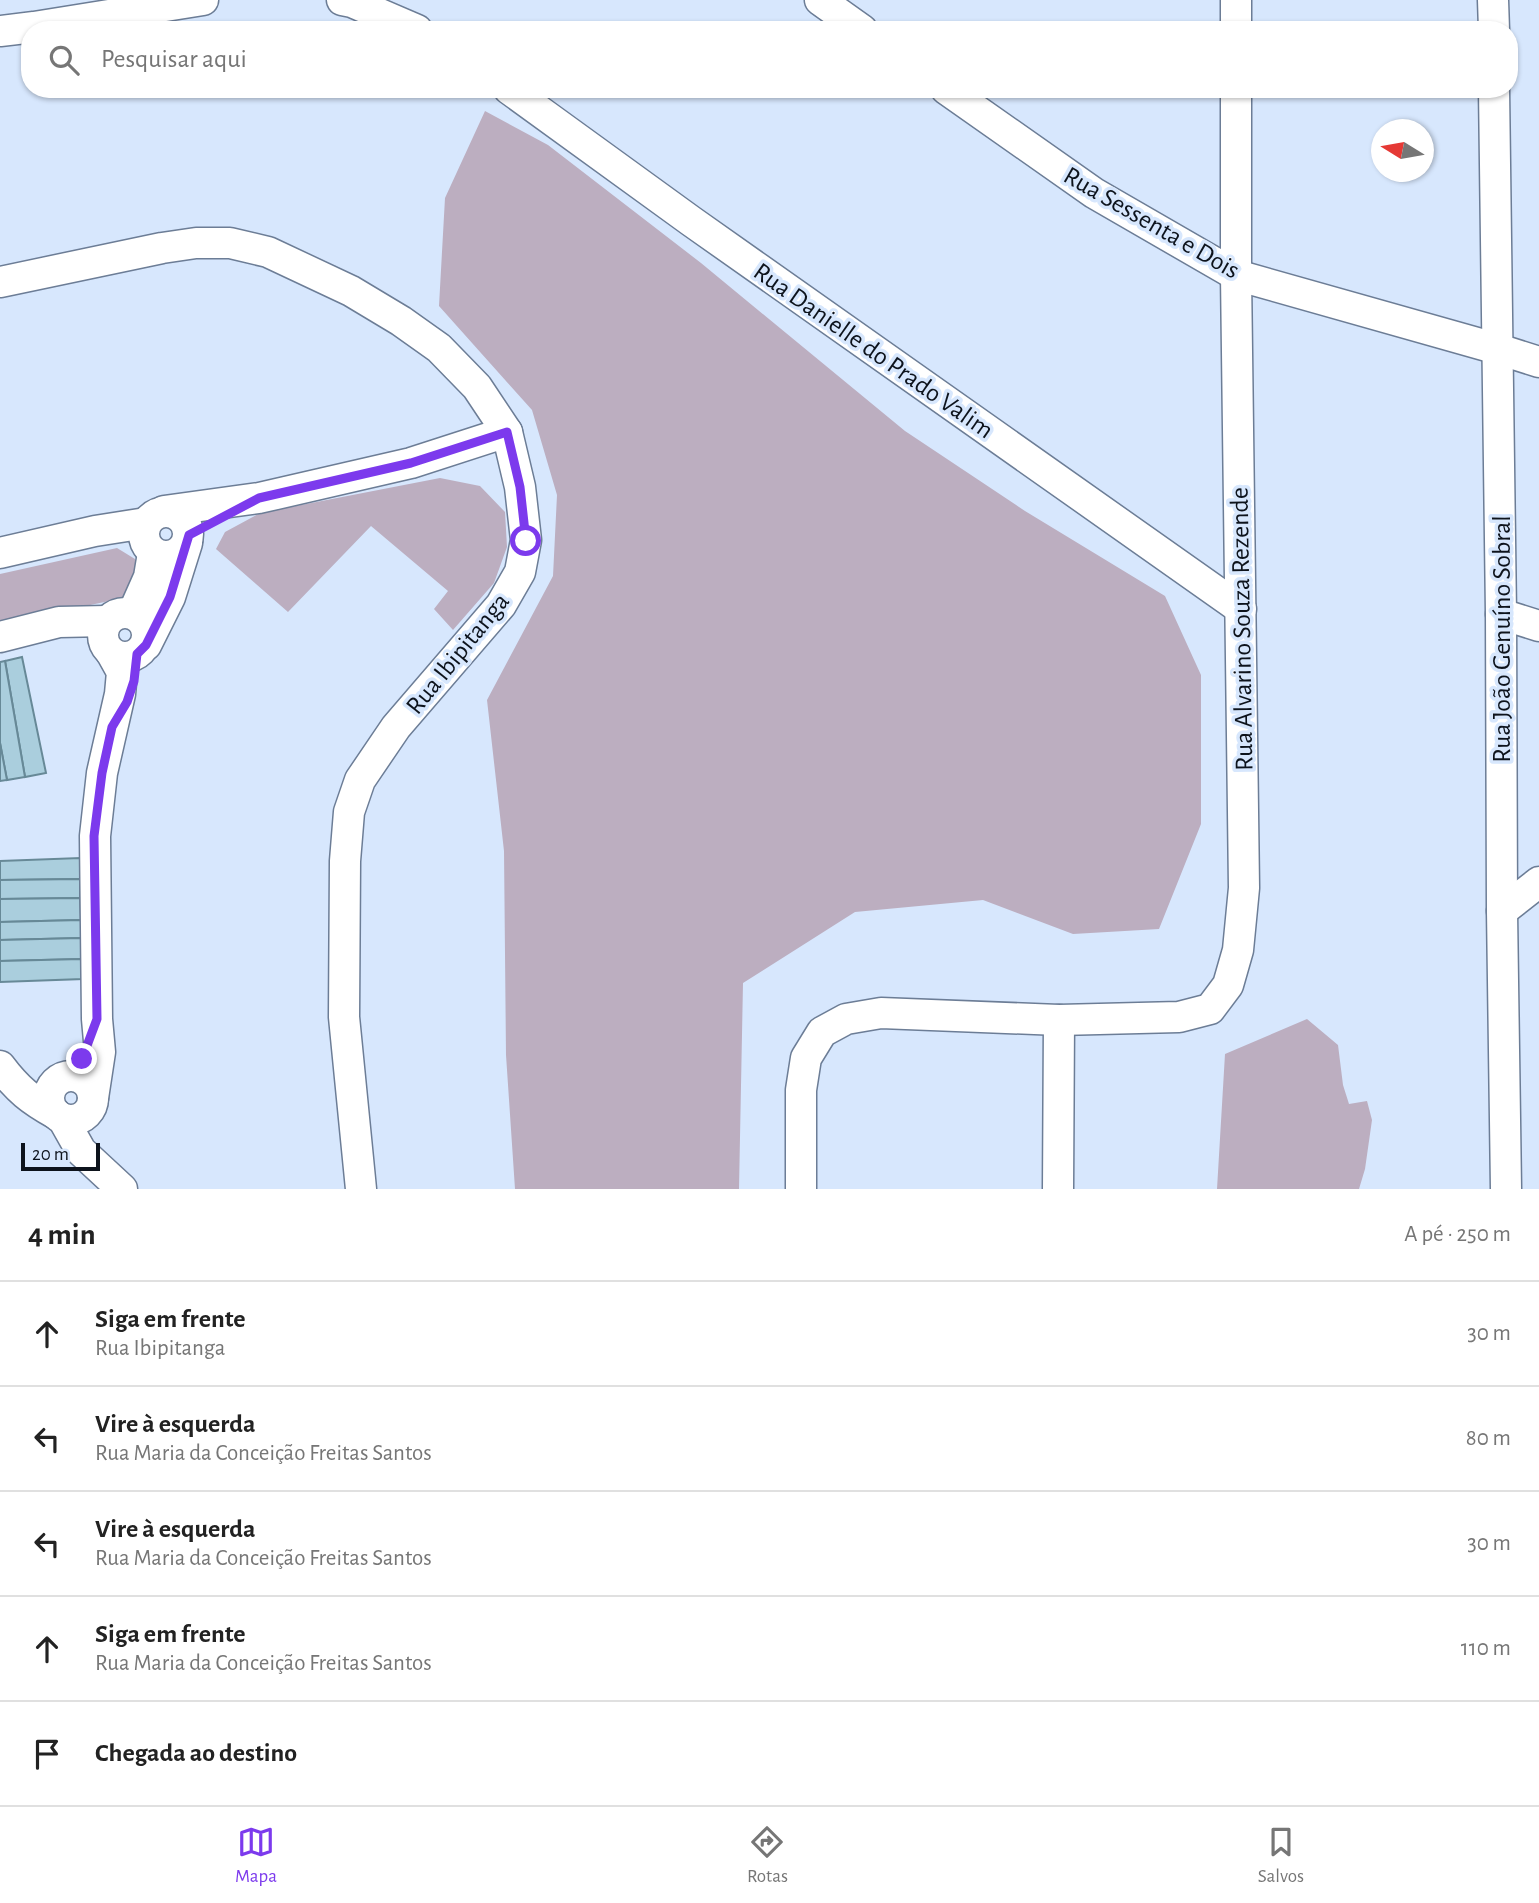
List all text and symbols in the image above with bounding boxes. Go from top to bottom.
search box [21,21,1518,98]
icon: search [45,41,83,79]
text: Pesquisar aqui [101,46,247,72]
north arrow [1371,119,1434,182]
street label: Rua Sessenta e Dois [1059,162,1244,284]
street label: Rua Danielle do Prado Valim [749,258,998,443]
street label: Rua Alvarino Souza Rezende [1227,487,1257,771]
street label: Rua João Genuíno Sobral [1489,515,1515,763]
route start [510,525,541,556]
street label: Rua Ibipitanga [401,588,514,719]
route end [66,1043,97,1074]
scale bar [21,1140,100,1172]
text: 20 m [32,1145,69,1164]
text: 4 min [28,1220,96,1250]
text: A pé · 250 m [1404,1223,1511,1246]
text: Siga em frente [95,1306,246,1332]
icon: ahead [28,1315,66,1353]
text: 30 m [1467,1322,1511,1345]
text: Rua Ibipitanga [95,1337,225,1360]
text: Vire à esquerda [95,1411,256,1437]
icon: left [28,1420,66,1458]
text: 80 m [1466,1427,1511,1450]
text: Rua Maria da Conceição Freitas Santos [95,1442,432,1465]
text: Vire à esquerda [95,1516,256,1542]
icon: left [28,1525,66,1563]
text: 30 m [1467,1532,1511,1555]
text: Rua Maria da Conceição Freitas Santos [95,1547,432,1570]
text: Siga em frente [95,1621,246,1647]
icon: ahead [28,1630,66,1668]
text: 110 m [1461,1637,1511,1660]
text: Rua Maria da Conceição Freitas Santos [95,1652,432,1675]
icon: arrive [28,1735,66,1773]
text: Chegada ao destino [95,1740,297,1766]
tab: Mapa [235,1823,277,1888]
tab: Rotas [747,1823,788,1888]
tab: Salvos [1258,1823,1304,1888]

